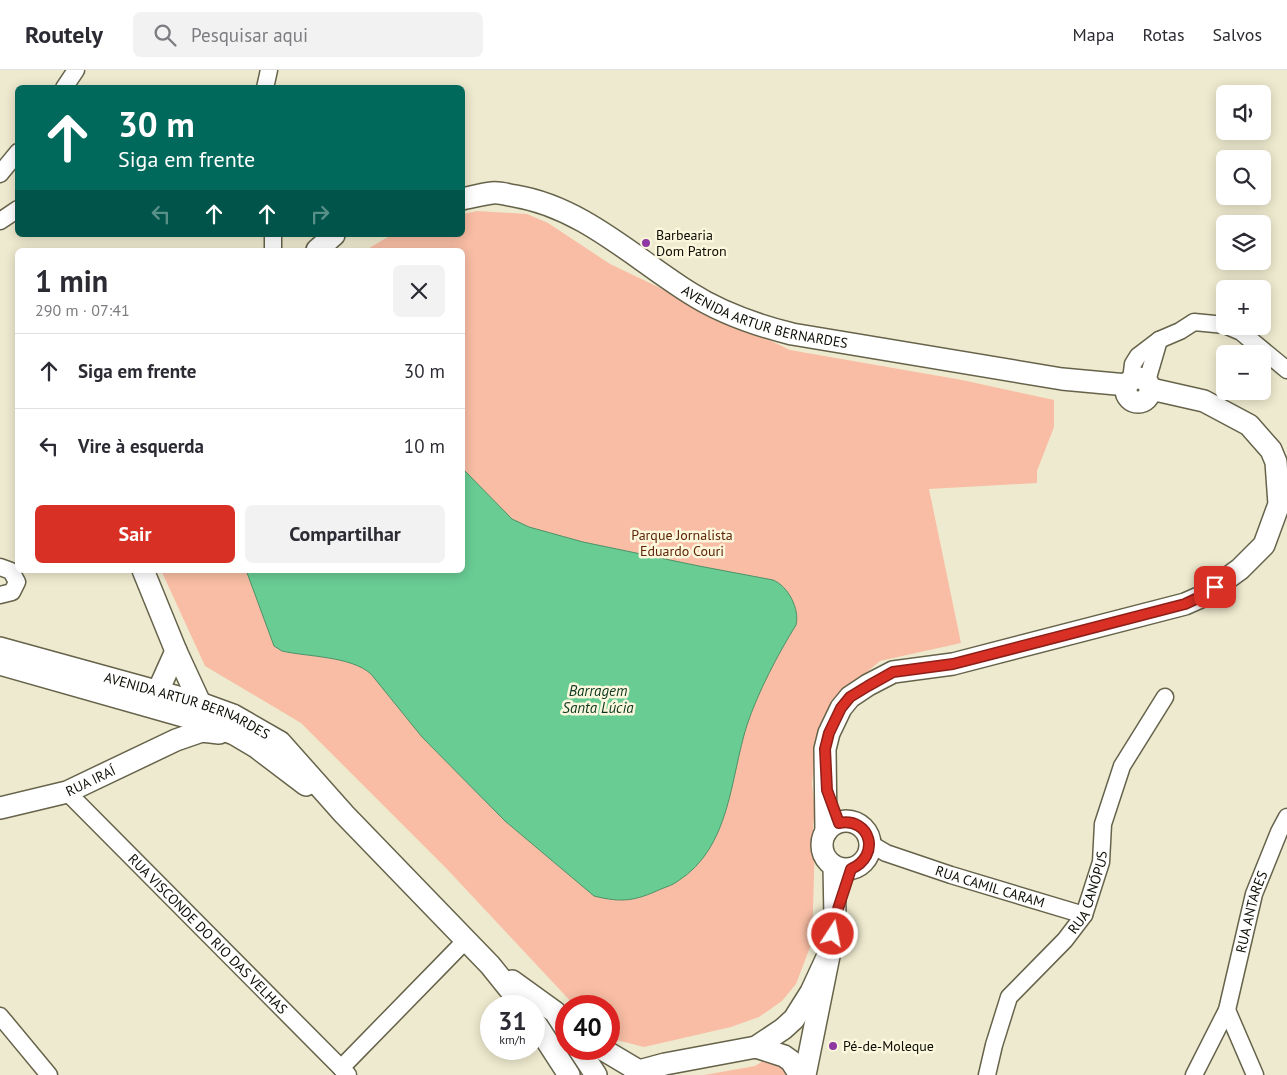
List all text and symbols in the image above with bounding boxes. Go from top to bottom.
search box [133,12,483,57]
text: Routely [25,19,103,50]
icon: search [151,21,179,49]
text: Pesquisar aqui [191,23,308,47]
text: Mapa [1073,23,1114,46]
text: Rotas [1142,23,1185,46]
text: Salvos [1213,23,1262,46]
map controls [1216,85,1271,400]
button: sound [1216,85,1271,140]
text: 30 m [118,101,195,147]
icon: ahead [35,105,100,170]
text: Siga em frente [118,145,255,173]
button: search [1216,150,1271,205]
icon: left [147,200,175,228]
icon: ahead [200,200,228,228]
icon: ahead [253,200,281,228]
icon: right [306,200,334,228]
button: layers [1216,215,1271,270]
place label: Barbearia Dom Patron [656,226,727,260]
marker: Barbearia Dom Patron [640,237,652,249]
text: 1 min [35,261,108,300]
button: close [393,265,445,317]
button: + [1216,280,1271,335]
street label: AVENIDA ARTUR BERNARDES [678,281,849,352]
text: 290 m · 07:41 [35,300,130,320]
button: − [1216,345,1271,400]
icon: ahead [35,357,63,385]
text: Siga em frente [78,359,196,383]
text: 30 m [404,359,445,383]
icon: left [35,432,63,460]
text: Vire à esquerda [78,434,204,458]
text: 10 m [404,434,445,458]
button: Sair [35,505,235,563]
button: Compartilhar [245,505,445,563]
park label: Parque Jornalista Eduardo Couri [631,526,733,560]
pin [1194,566,1236,608]
icon: arrive [1201,573,1229,601]
street label: AVENIDA ARTUR BERNARDES [102,668,273,743]
water label: Barragem Santa Lúcia [562,681,634,717]
street label: RUA IRAÍ [63,761,119,800]
street label: RUA VISCONDE DO RIO DAS VELHAS [124,850,291,1018]
street label: RUA CANÓPUS [1064,851,1111,938]
street label: RUA CAMIL CARAM [933,861,1047,912]
street label: RUA ANTARES [1232,868,1271,955]
position arrow [806,907,858,959]
speed limit sign: 40 [555,995,620,1060]
text: 31 [498,1005,527,1037]
text: km/h [499,1032,526,1047]
place label: Pé-de-Moleque [843,1037,934,1055]
marker: Pé-de-Moleque [827,1040,839,1052]

